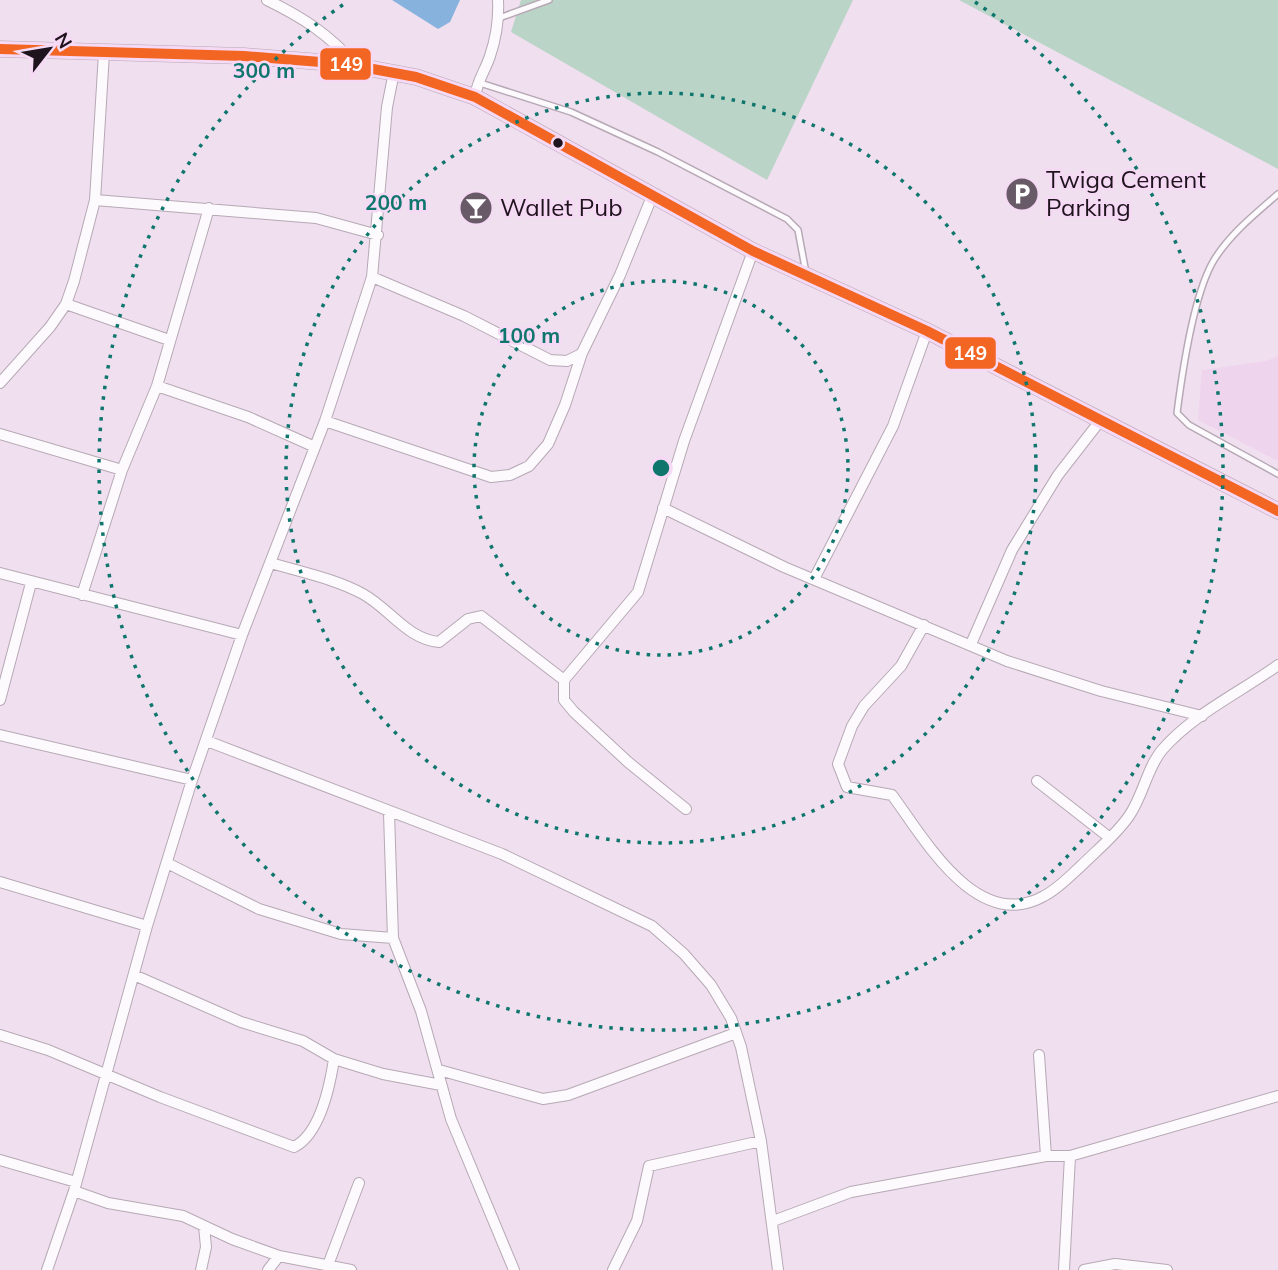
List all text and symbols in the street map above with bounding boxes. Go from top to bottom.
north arrow [14,14,84,84]
text: N [50,28,78,53]
line badge: 149 [319,47,372,81]
text: 149 [329,52,363,76]
text: 300 m [233,57,295,83]
unlabelled marker [551,136,565,150]
place label: Twiga Cement Parking [1046,164,1206,222]
parking icon: Twiga Cement Parking [1003,175,1041,213]
text: 200 m [365,189,427,215]
bar icon: Wallet Pub [457,189,495,227]
place label: Wallet Pub [500,192,623,222]
text: 100 m [498,322,560,348]
line badge: 149 [944,336,997,370]
text: 149 [953,341,987,365]
centre of rings [649,456,673,480]

